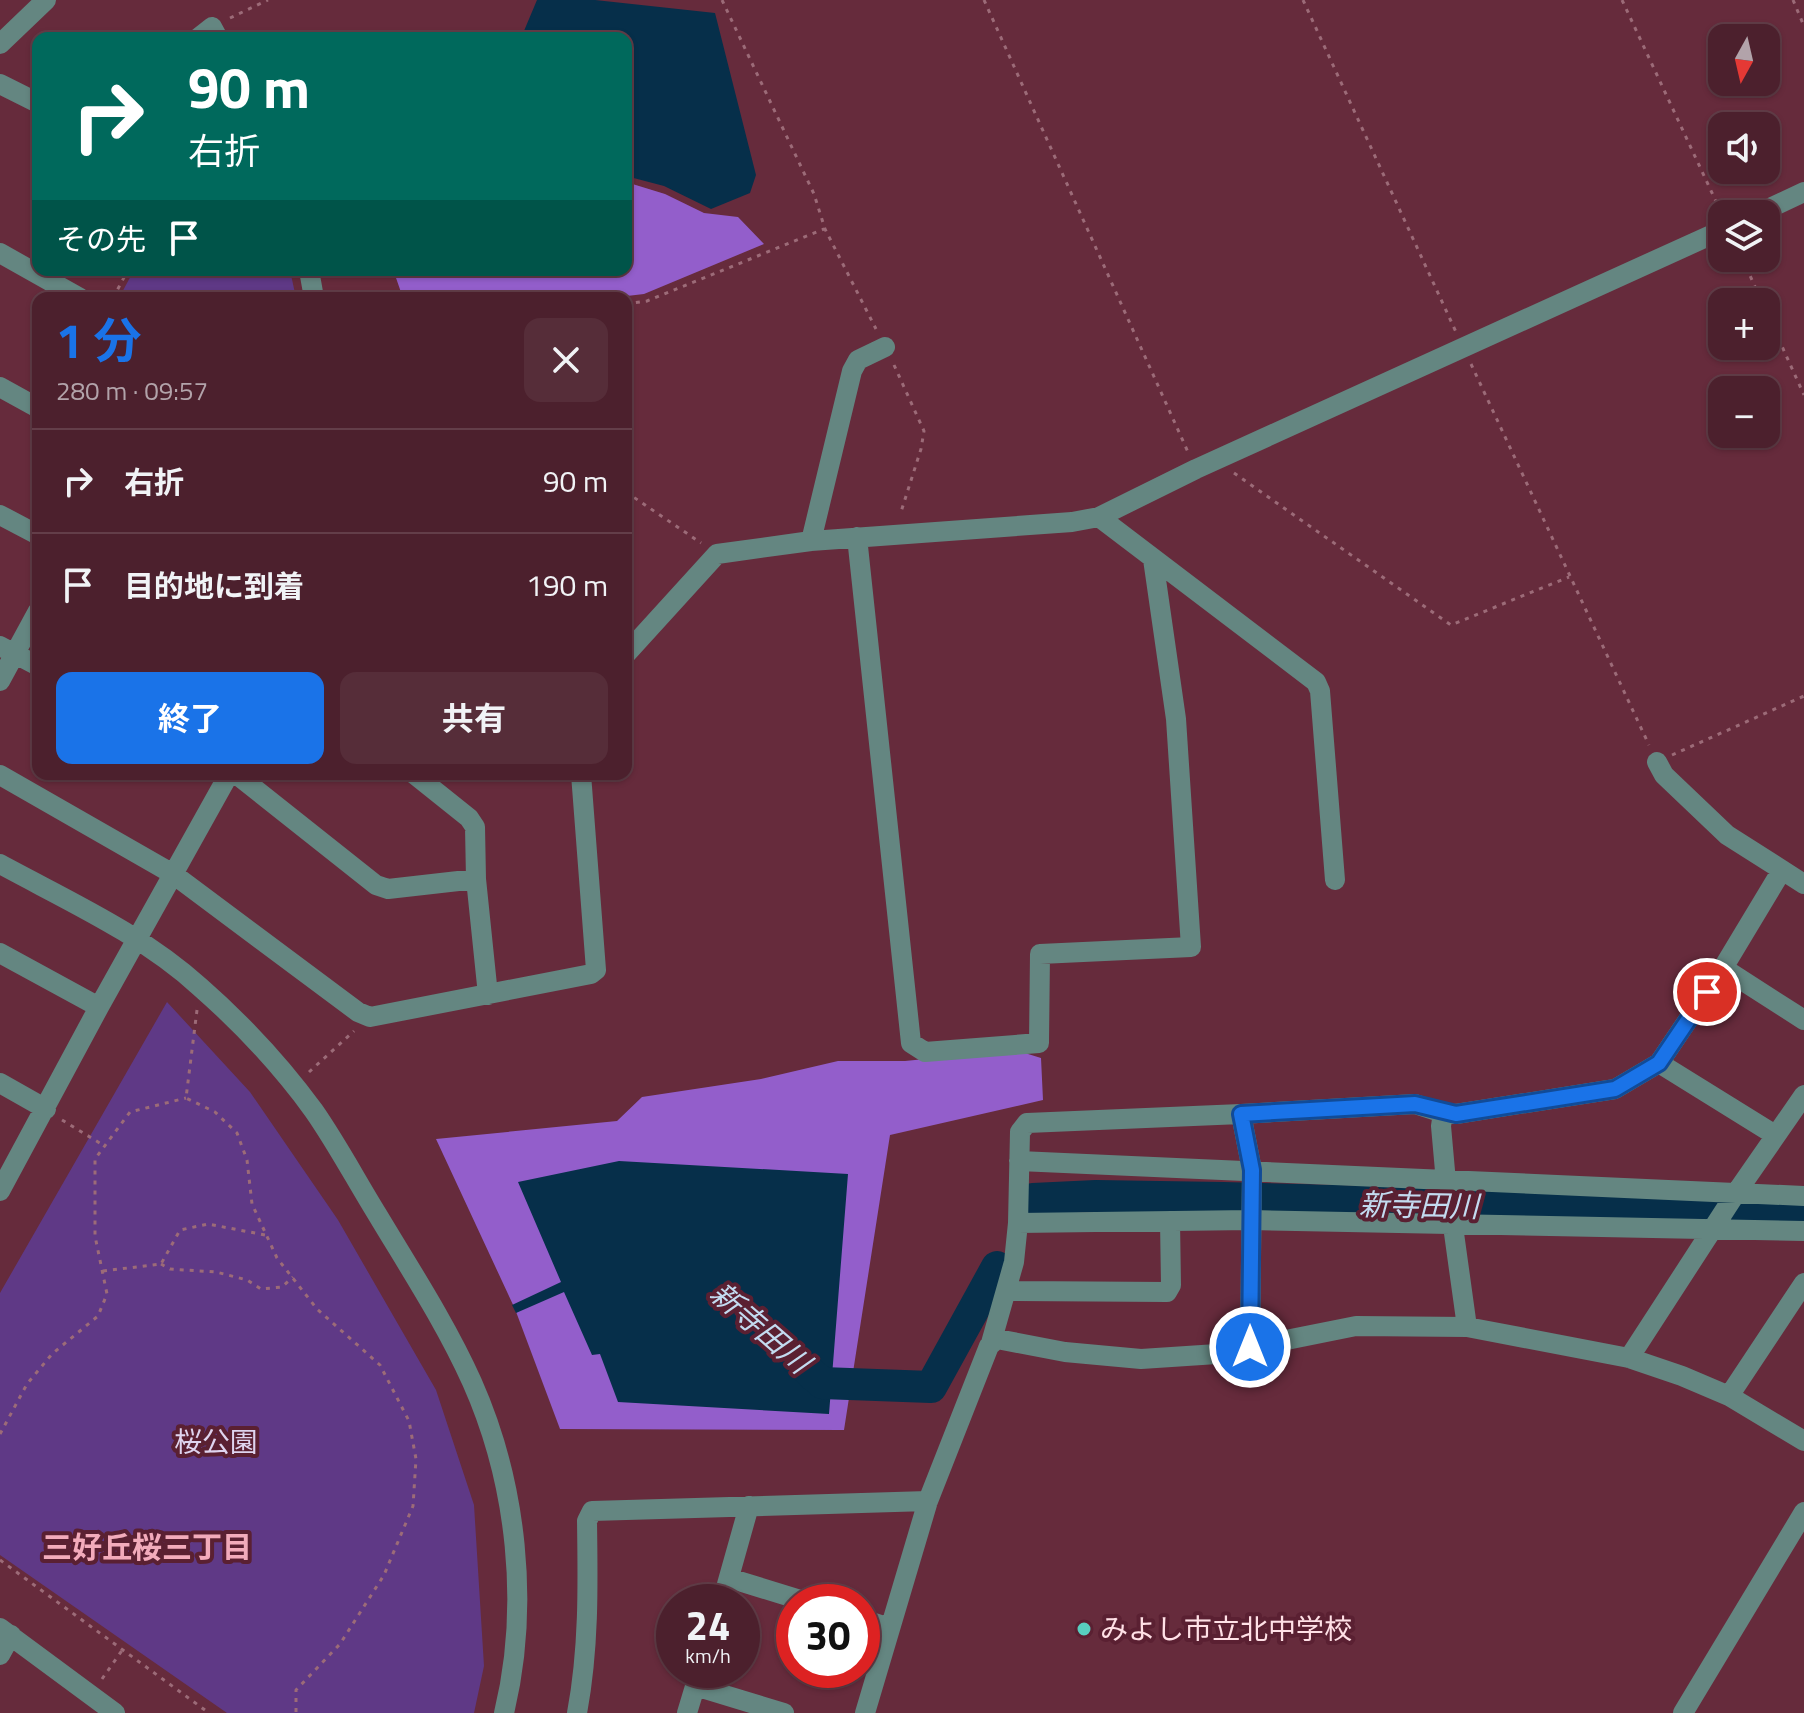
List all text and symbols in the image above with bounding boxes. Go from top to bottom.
north arrow [1708,24,1780,96]
map controls [1708,24,1780,448]
text: 90 m [188,45,310,130]
icon: right [56,64,160,168]
button: sound [1708,112,1780,184]
text: 右折 [188,123,260,178]
button: layers [1708,200,1780,272]
text: その先 [56,216,146,262]
icon: arrive [162,216,206,260]
button: + [1708,288,1780,360]
text: 1 分 [56,304,141,377]
button: close [524,318,608,402]
text: 280 m · 09:57 [56,371,208,410]
button: − [1708,376,1780,448]
text: 90 m [543,458,608,504]
icon: right [56,459,100,503]
text: 右折 [124,459,184,505]
text: 190 m [526,562,608,608]
icon: arrive [56,563,100,607]
text: 目的地に到着 [124,563,304,609]
button: 終了 [56,672,324,764]
button: 共有 [340,672,608,764]
pin [1673,958,1741,1026]
icon: arrive [1685,970,1729,1014]
water label: 新寺田川 [1359,1181,1482,1229]
water label: 新寺田川 [700,1271,823,1386]
position arrow [1208,1305,1292,1389]
park label: 桜公園 [174,1420,258,1463]
district label: 三好丘桜三丁目 [42,1524,252,1570]
speed limit sign: 30 [776,1584,880,1688]
text: 24 [686,1595,730,1656]
place label: みよし市立北中学校 [1100,1607,1352,1650]
marker: みよし市立北中学校 [1075,1620,1093,1638]
text: km/h [685,1640,731,1671]

